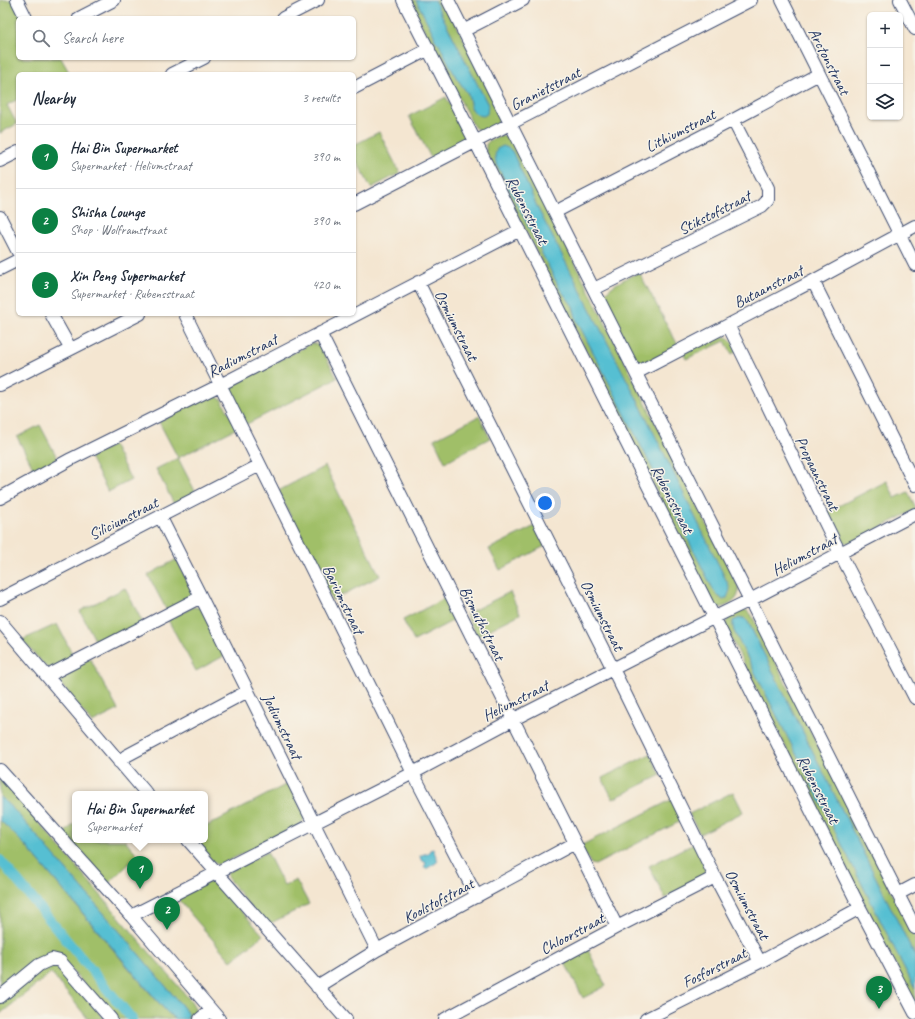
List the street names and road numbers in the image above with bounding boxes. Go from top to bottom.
street label: Arctonstraat [804,25,855,100]
street label: Granietstraat [507,62,586,115]
street label: Lithiumstraat [642,104,720,157]
street label: Rubensstraat [501,173,554,249]
street label: Stikstofstraat [675,185,756,240]
street label: Butaanstraat [731,260,809,313]
street label: Osmiumstraat [430,287,483,366]
street label: Radiumstraat [204,329,283,382]
street label: Propaanstraat [791,433,844,515]
street label: Rubensstraat [646,462,699,538]
street label: Siliciumstraat [85,492,163,545]
street label: Heliumstraat [768,528,843,580]
street label: Bariumstraat [318,561,370,640]
street label: Osmiumstraat [576,577,629,656]
street label: Bismuthstraat [455,583,510,665]
street label: Heliumstraat [479,675,554,726]
street label: Jodiumstraat [257,689,308,765]
street label: Rubensstraat [792,752,845,828]
street label: Osmiumstraat [720,866,775,944]
street label: Koolstofstraat [400,873,479,928]
street label: Chloorstraat [537,908,610,959]
street label: Fosforstraat [679,942,751,993]

